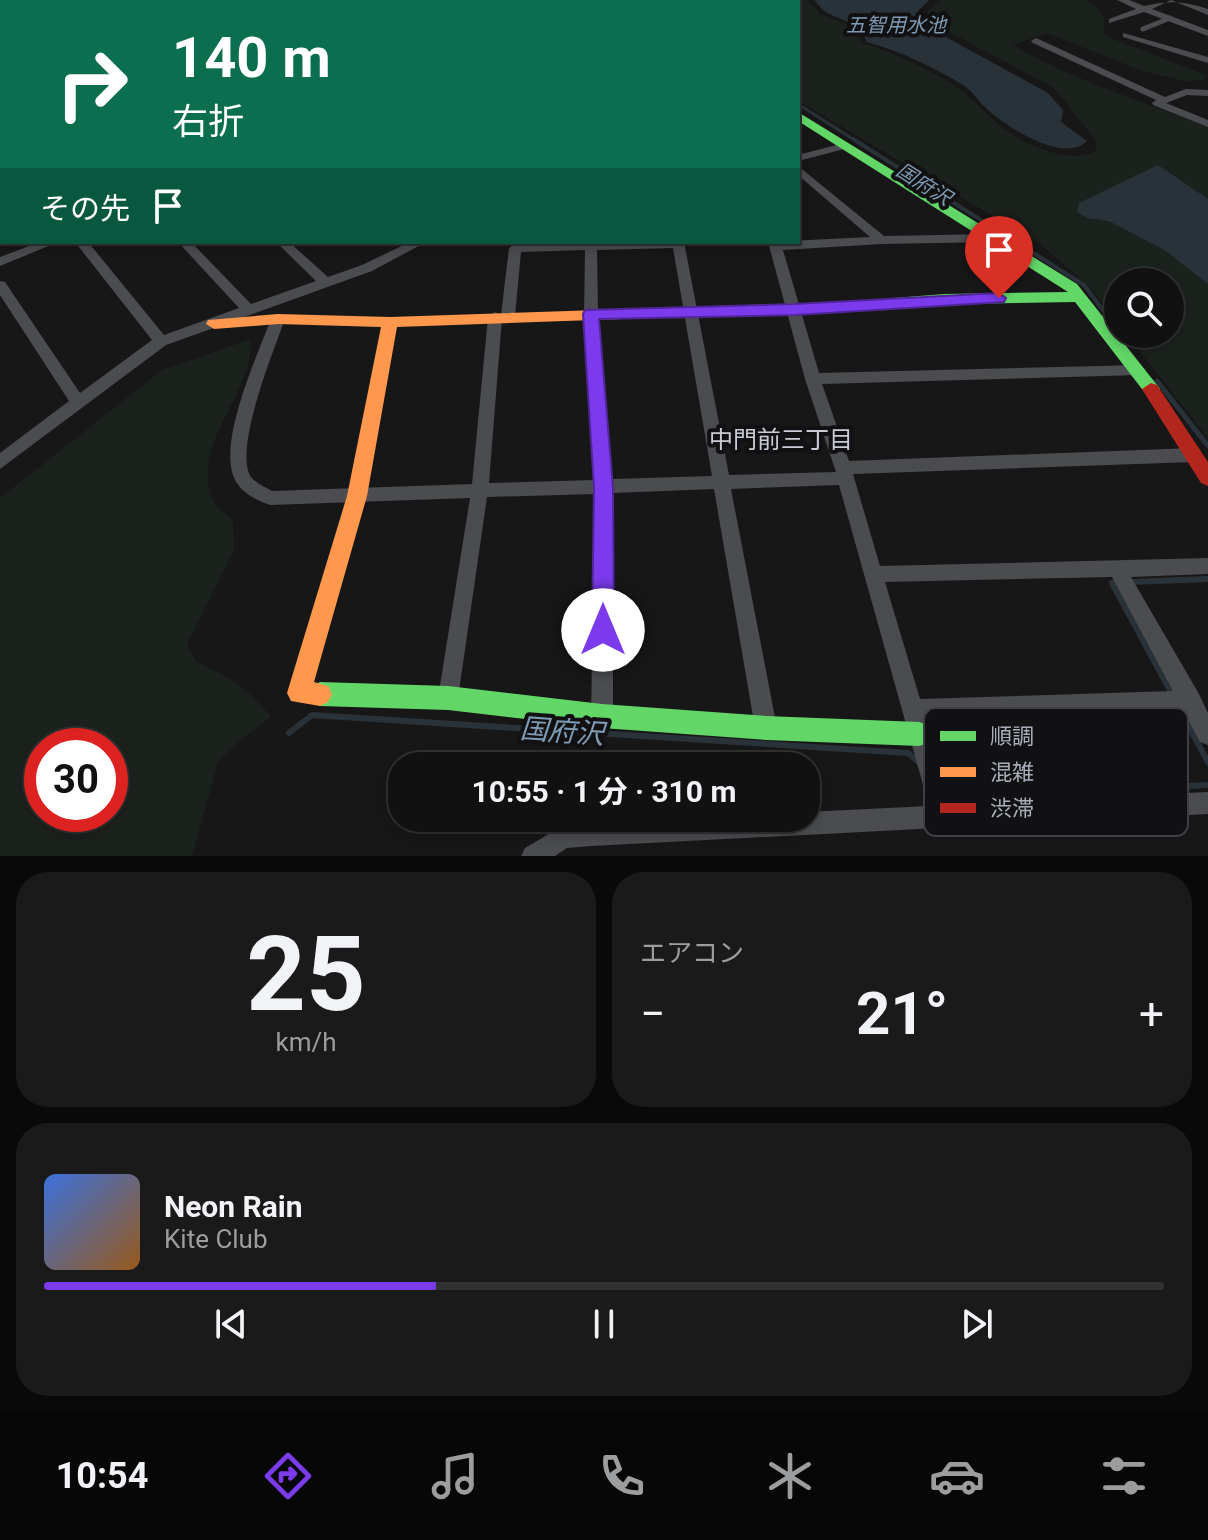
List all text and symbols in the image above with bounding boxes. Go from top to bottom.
water label: 五智用水池 [846,13,948,37]
text: 140 m [172,25,331,91]
icon: right [40,32,144,136]
text: 右折 [172,101,244,143]
water label: 国府沢 [892,158,958,212]
icon: arrive [146,184,190,228]
text: その先 [40,191,130,226]
pin [965,216,1033,298]
icon: arrive [977,228,1021,272]
map controls [1104,268,1184,348]
button: search [1104,268,1184,348]
district label: 中門前三丁目 [709,426,853,454]
position arrow [561,588,645,672]
legend [924,708,1188,836]
water label: 国府沢 [519,712,609,751]
text: 順調 [990,724,1034,749]
speed limit sign: 30 [24,728,128,832]
text: 混雑 [990,760,1034,785]
text: 10:55 · 1 分 · 310 m [472,774,736,809]
text: 渋滞 [990,796,1034,821]
text: 25 [246,914,366,1035]
text: エアコン [640,938,744,968]
text: 21° [856,978,948,1049]
text: − [640,988,665,1040]
text: + [1139,988,1164,1040]
text: km/h [275,1027,337,1057]
text: Neon Rain [164,1189,303,1224]
text: Kite Club [164,1224,268,1254]
icon: previous [209,1302,253,1346]
icon: pause [582,1302,626,1346]
icon: next [955,1302,999,1346]
icon: directions [260,1448,316,1504]
icon: music [427,1448,483,1504]
icon: phone [594,1448,650,1504]
icon: climate [762,1448,818,1504]
icon: car [929,1448,985,1504]
icon: filters [1096,1448,1152,1504]
text: 10:54 [56,1455,148,1497]

